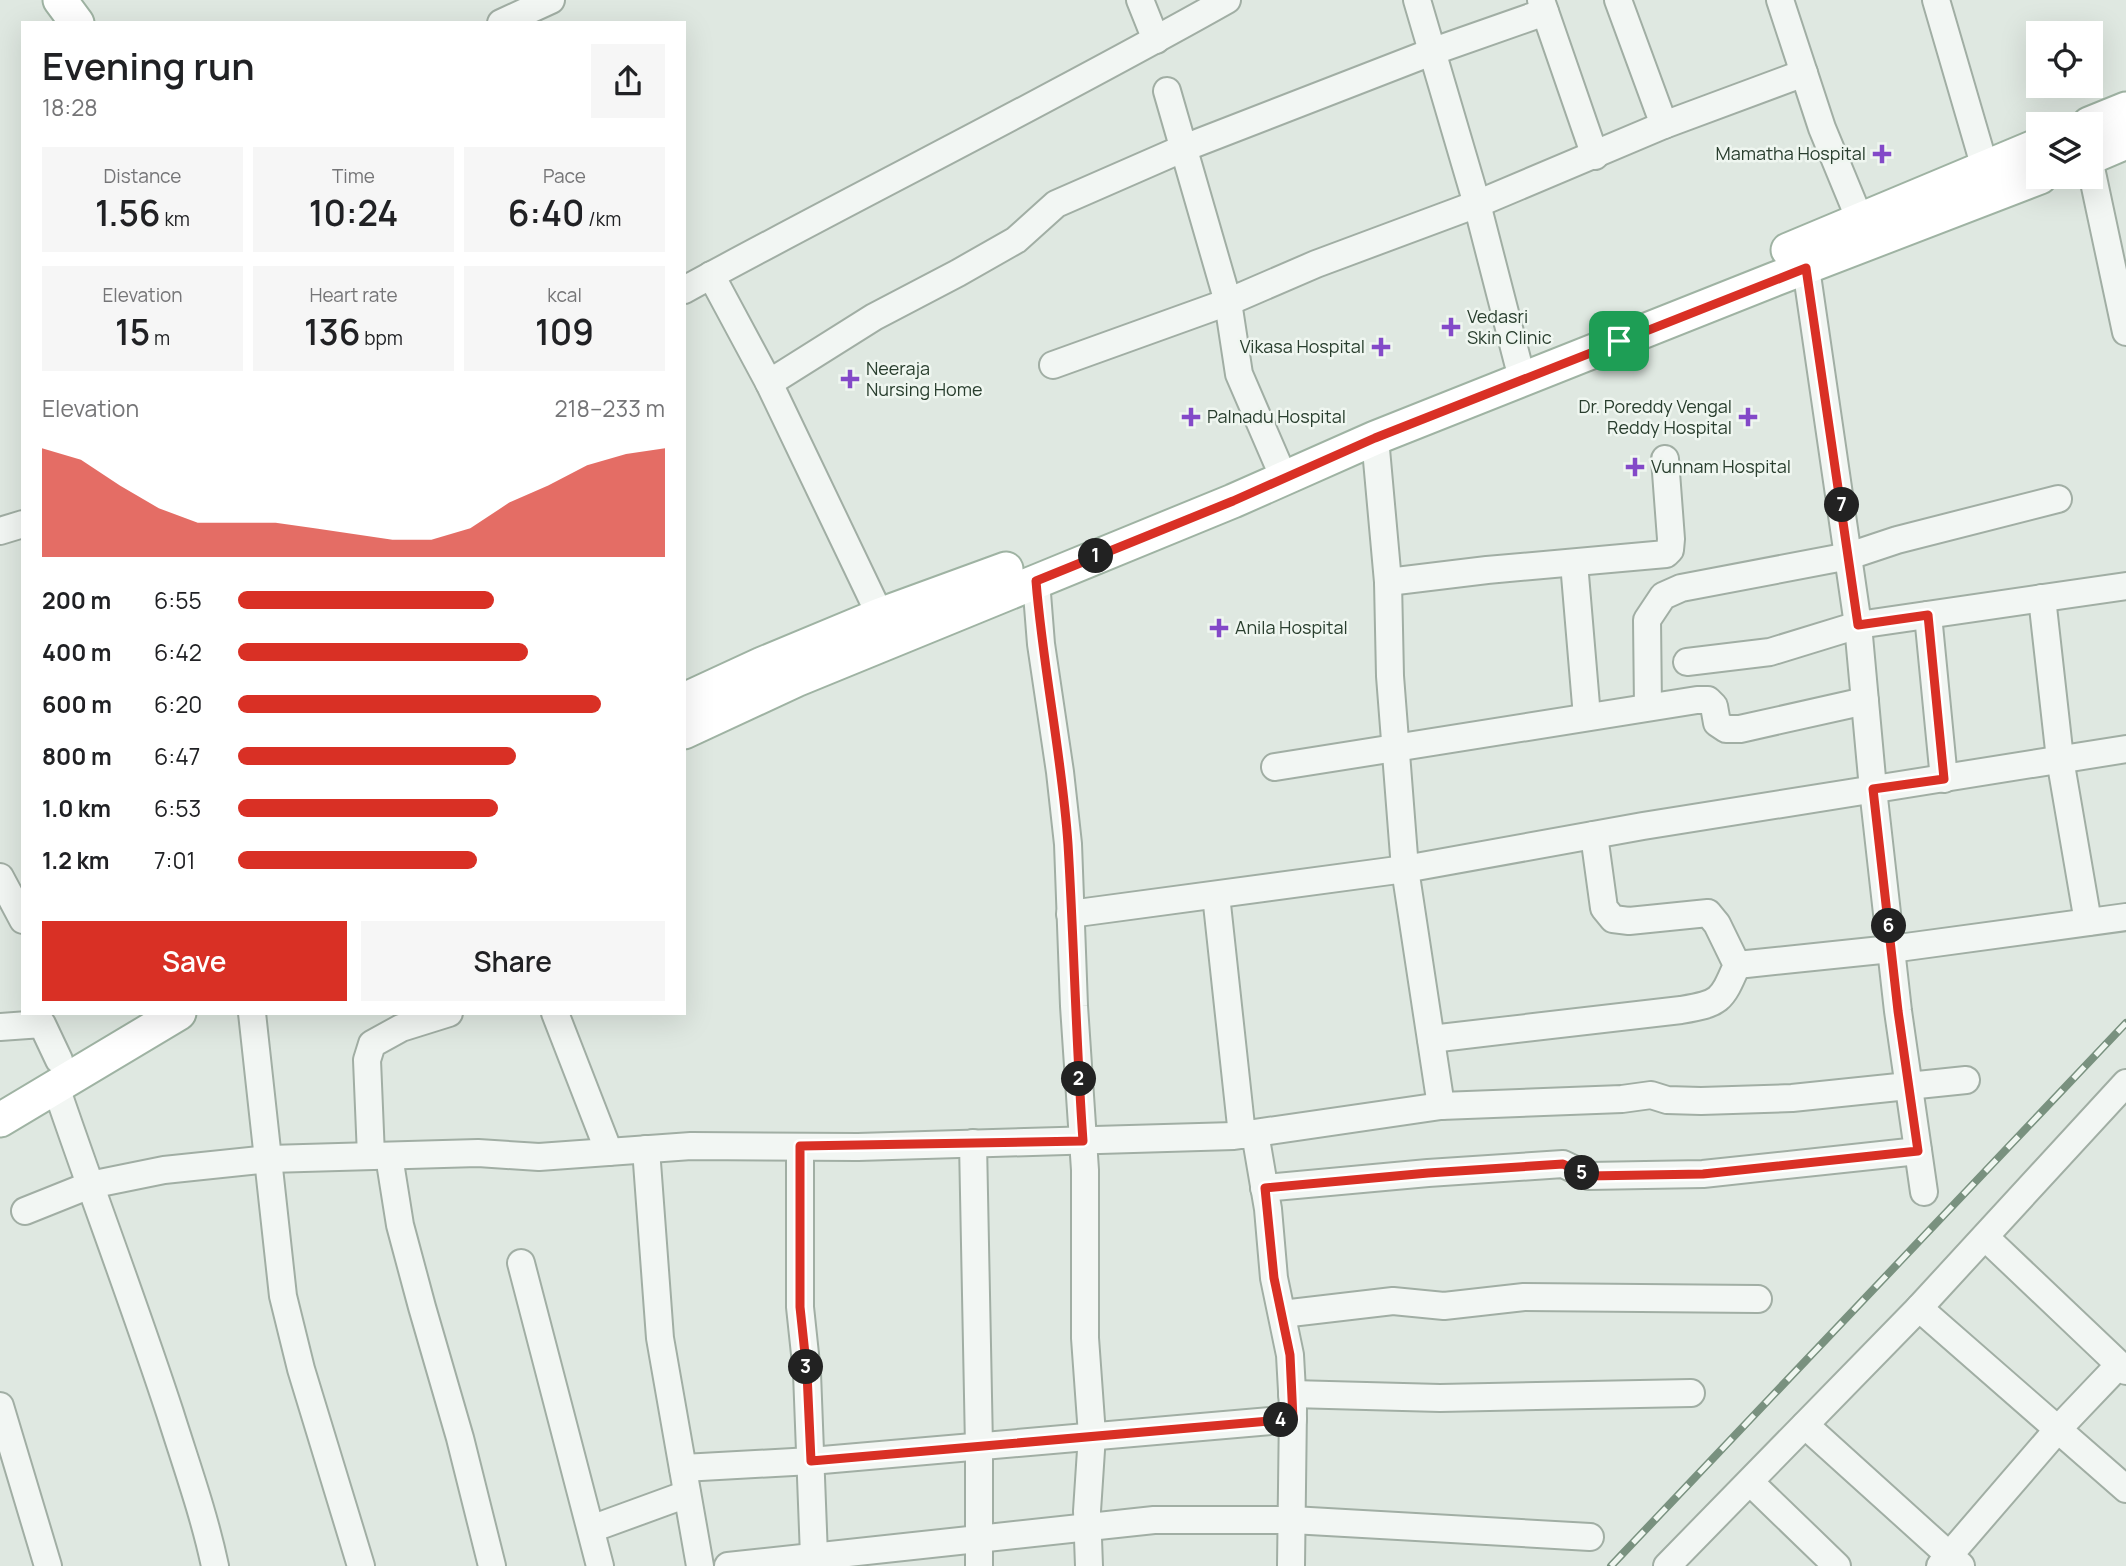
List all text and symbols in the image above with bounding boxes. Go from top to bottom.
map controls [2026,21,2103,189]
button: locate [2026,21,2103,98]
text: Evening run [42,39,255,91]
button: share [591,44,665,118]
text: 18:28 [42,91,98,123]
button: layers [2026,112,2103,189]
place label: Mamatha Hospital [1716,141,1866,165]
marker: Mamatha Hospital [1872,144,1892,164]
text: Distance [104,163,181,189]
text: Time [332,163,375,189]
text: Pace [543,163,586,189]
text: 1.56 [95,189,161,237]
text: 10:24 [309,189,398,237]
text: 6:40 [508,189,585,237]
text: km [161,206,190,232]
text: /km [585,206,621,232]
text: Elevation [102,282,183,308]
text: Heart rate [309,282,398,308]
text: kcal [547,282,582,308]
place label: Vedasri Skin Clinic [1467,304,1552,349]
text: 15 [115,308,150,356]
text: 136 [304,308,361,356]
text: 109 [535,308,594,356]
pin [1589,311,1649,371]
marker: Vedasri Skin Clinic [1441,317,1461,337]
icon: arrive [1600,322,1638,360]
text: m [150,325,170,351]
text: bpm [361,325,403,351]
place label: Vikasa Hospital [1240,334,1365,358]
marker: Vikasa Hospital [1371,337,1391,357]
place label: Neeraja Nursing Home [866,356,982,401]
marker: Neeraja Nursing Home [840,369,860,389]
text: Elevation [42,392,139,424]
text: 218–233 m [554,392,665,424]
place label: Dr. Poreddy Vengal Reddy Hospital [1578,394,1732,439]
place label: Palnadu Hospital [1207,404,1346,428]
marker: Palnadu Hospital [1181,407,1201,427]
marker: Dr. Poreddy Vengal Reddy Hospital [1738,407,1758,427]
place label: Vunnam Hospital [1651,454,1791,478]
marker: Vunnam Hospital [1625,457,1645,477]
pin: 7 [1825,488,1860,522]
text: 7 [1836,491,1847,517]
pin: 1 [1078,538,1114,574]
text: 1 [1091,542,1100,568]
text: 200 m [42,584,111,616]
text: 6:55 [154,584,202,616]
place label: Anila Hospital [1235,615,1348,639]
marker: Anila Hospital [1209,618,1229,638]
text: 400 m [42,636,112,668]
text: 6:42 [154,636,202,668]
text: 600 m [42,688,112,720]
text: 6:20 [154,688,202,720]
text: 800 m [42,740,112,772]
text: 6:47 [154,740,200,772]
text: 1.0 km [42,792,111,824]
text: 6:53 [154,792,201,824]
text: 1.2 km [42,844,109,876]
text: 7:01 [154,844,195,876]
pin: 6 [1871,908,1906,944]
text: 6 [1883,912,1894,938]
button: Save [42,921,347,1001]
button: Share [361,921,665,1001]
pin: 2 [1062,1062,1096,1096]
text: 2 [1073,1065,1084,1091]
pin: 5 [1564,1156,1600,1190]
text: 5 [1576,1159,1587,1185]
pin: 3 [788,1350,824,1384]
text: 3 [800,1353,811,1379]
pin: 4 [1264,1402,1298,1438]
text: 4 [1275,1406,1286,1432]

